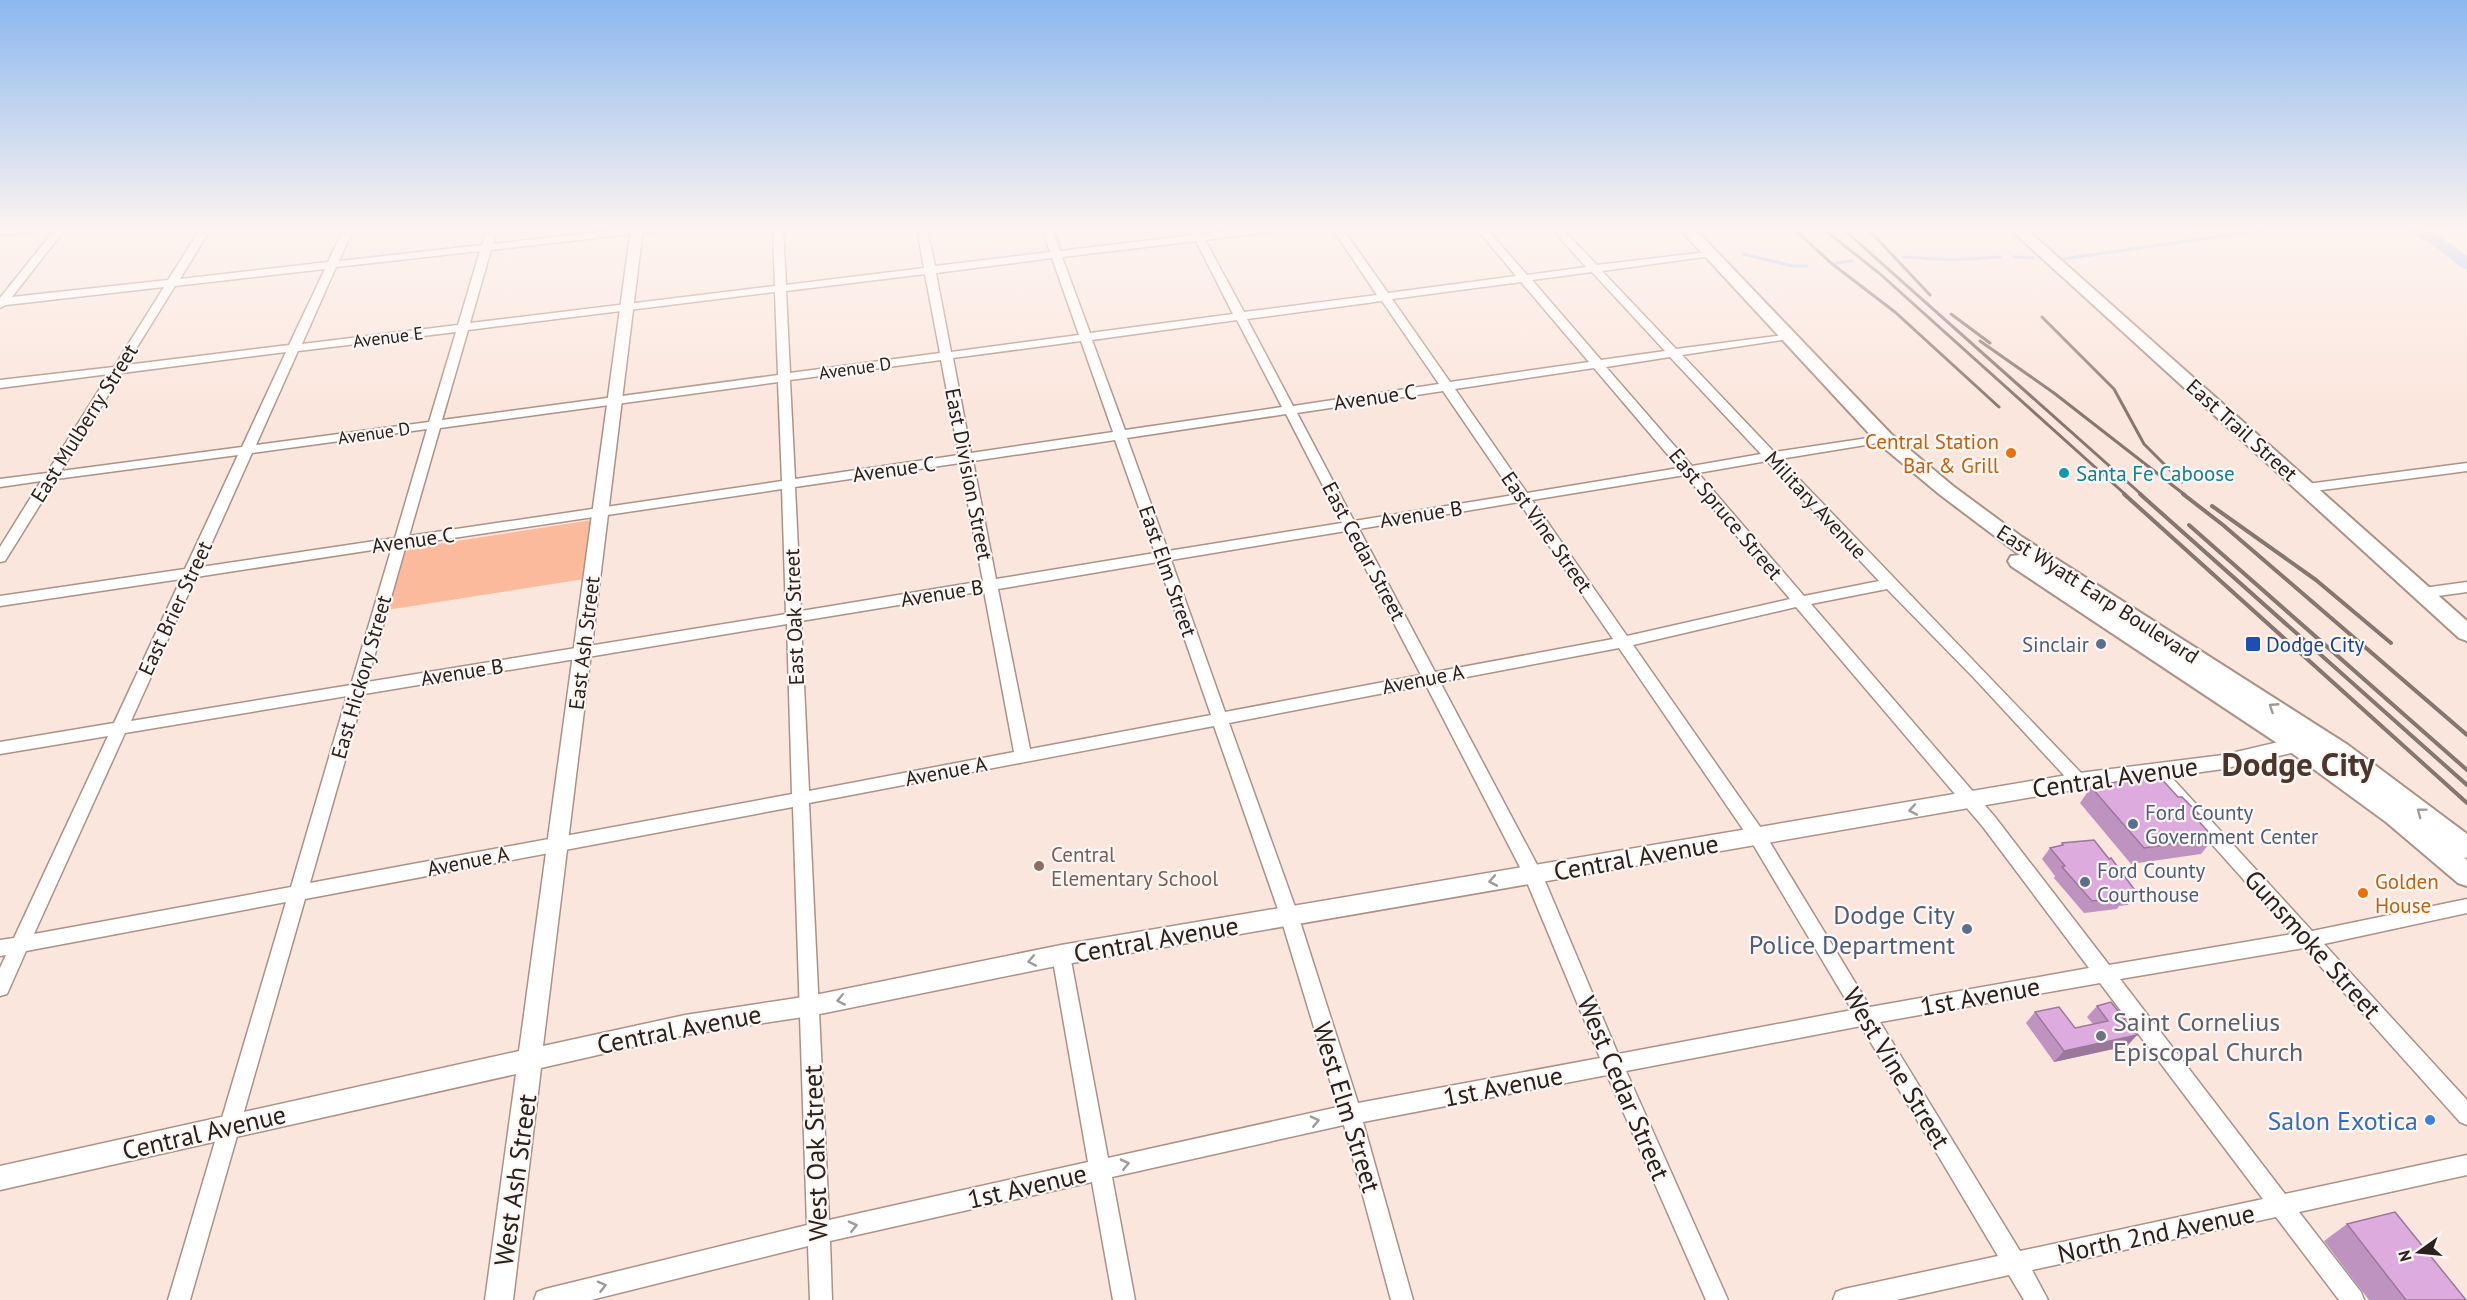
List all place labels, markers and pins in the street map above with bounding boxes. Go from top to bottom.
place label: Central Station Bar & Grill [1865,428,1999,479]
marker: Central Station Bar & Grill [2004,446,2018,460]
place label: Santa Fe Caboose [2076,460,2235,487]
marker: Santa Fe Caboose [2057,466,2071,480]
place label: Sinclair [2022,631,2089,658]
place label: Dodge City [2266,631,2365,658]
marker: Dodge City [2244,635,2262,653]
marker: Sinclair [2094,637,2108,651]
place label: Ford County Government Center [2145,799,2318,850]
marker: Ford County Government Center [2126,817,2140,831]
place label: Central Elementary School [1051,841,1218,892]
place label: Ford County Courthouse [2097,857,2206,908]
marker: Central Elementary School [1032,859,1046,873]
place label: Golden House [2375,868,2439,919]
marker: Ford County Courthouse [2078,875,2092,889]
marker: Golden House [2356,886,2370,900]
place label: Dodge City Police Department [1749,898,1955,961]
marker: Dodge City Police Department [1960,922,1974,936]
place label: Saint Cornelius Episcopal Church [2113,1005,2303,1068]
marker: Saint Cornelius Episcopal Church [2094,1029,2108,1043]
place label: Salon Exotica [2268,1104,2418,1137]
marker: Salon Exotica [2423,1113,2437,1127]

